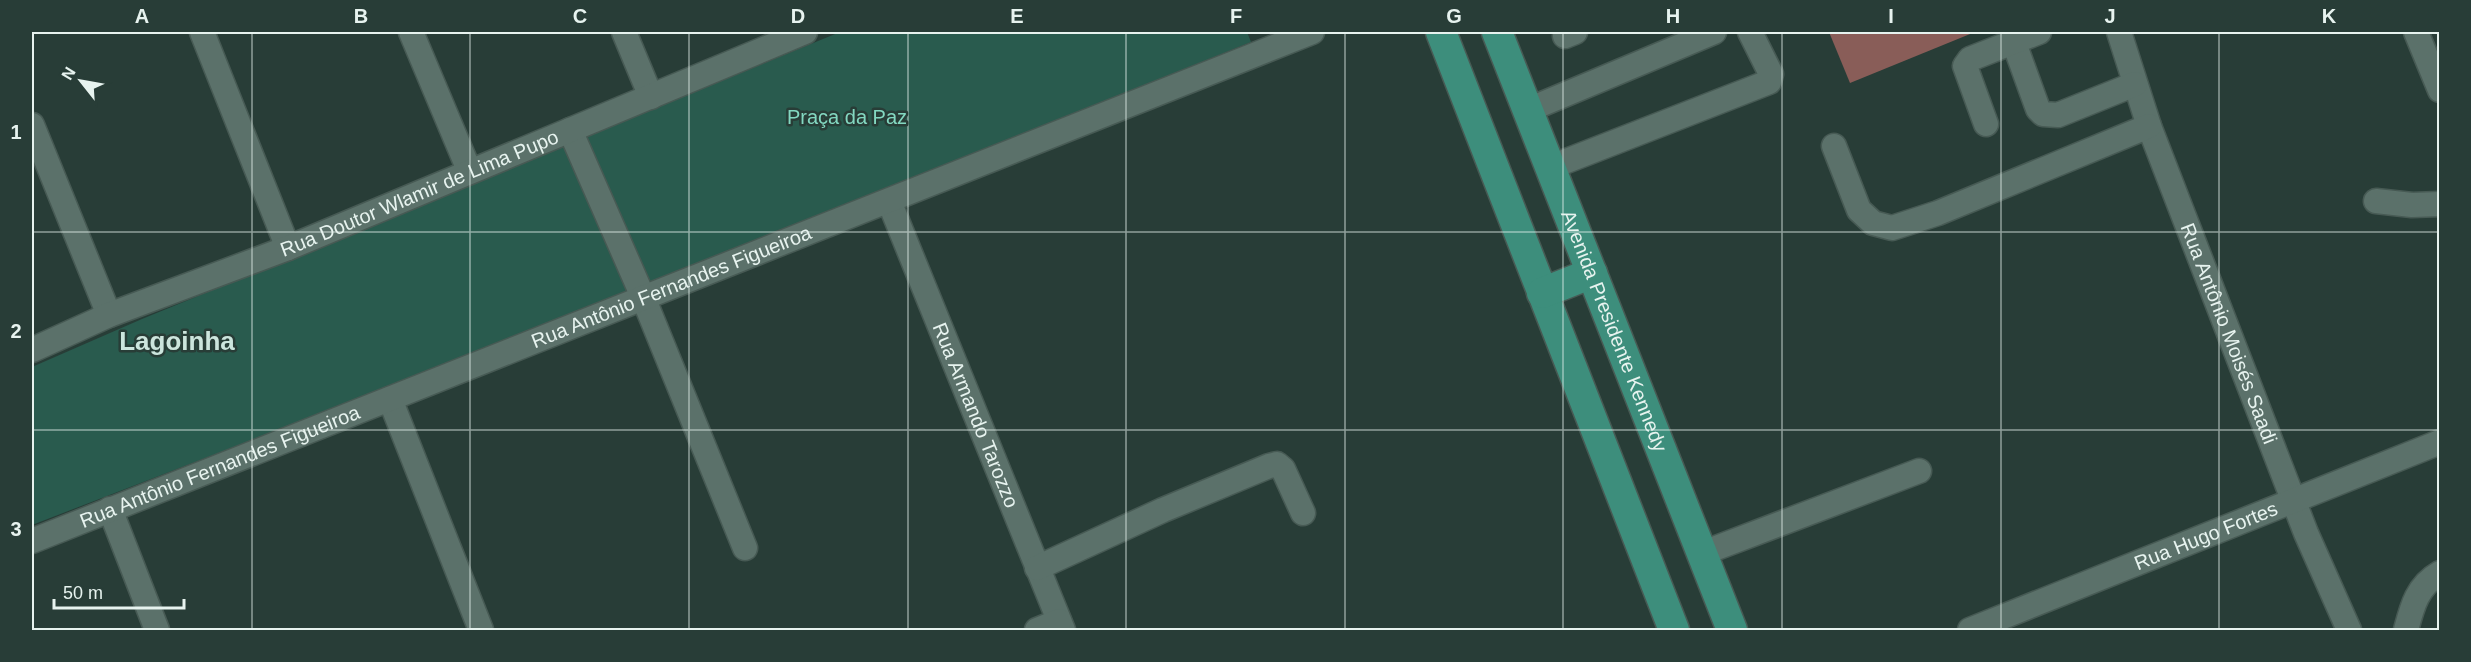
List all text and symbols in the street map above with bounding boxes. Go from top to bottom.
text: A [135,5,149,27]
text: B [354,5,368,27]
text: C [573,5,587,27]
text: D [791,5,805,27]
text: E [1010,5,1024,27]
text: F [1230,5,1242,27]
text: G [1446,5,1462,27]
text: H [1666,5,1680,27]
text: I [1888,5,1894,27]
text: J [2104,5,2116,27]
text: K [2322,5,2337,27]
north arrow [51,51,111,111]
text: N [58,64,79,83]
park label: Praça da Paz [787,106,907,128]
text: 1 [10,121,22,143]
street label: Rua Doutor Wlamir de Lima Pupo [277,125,562,261]
street label: Avenida Presidente Kennedy [1557,207,1672,455]
street label: Rua Antônio Moisés Saadi [2177,220,2282,447]
street label: Rua Antônio Fernandes Figueiroa [528,221,815,352]
street label: Rua Armando Tarozzo [928,319,1023,511]
text: 2 [10,320,22,342]
district label: Lagoinha [119,326,235,356]
street label: Rua Antônio Fernandes Figueiroa [77,401,364,532]
street label: Rua Hugo Fortes [2131,497,2281,574]
text: 3 [10,518,22,540]
scale bar [54,572,184,610]
text: 50 m [63,583,103,603]

